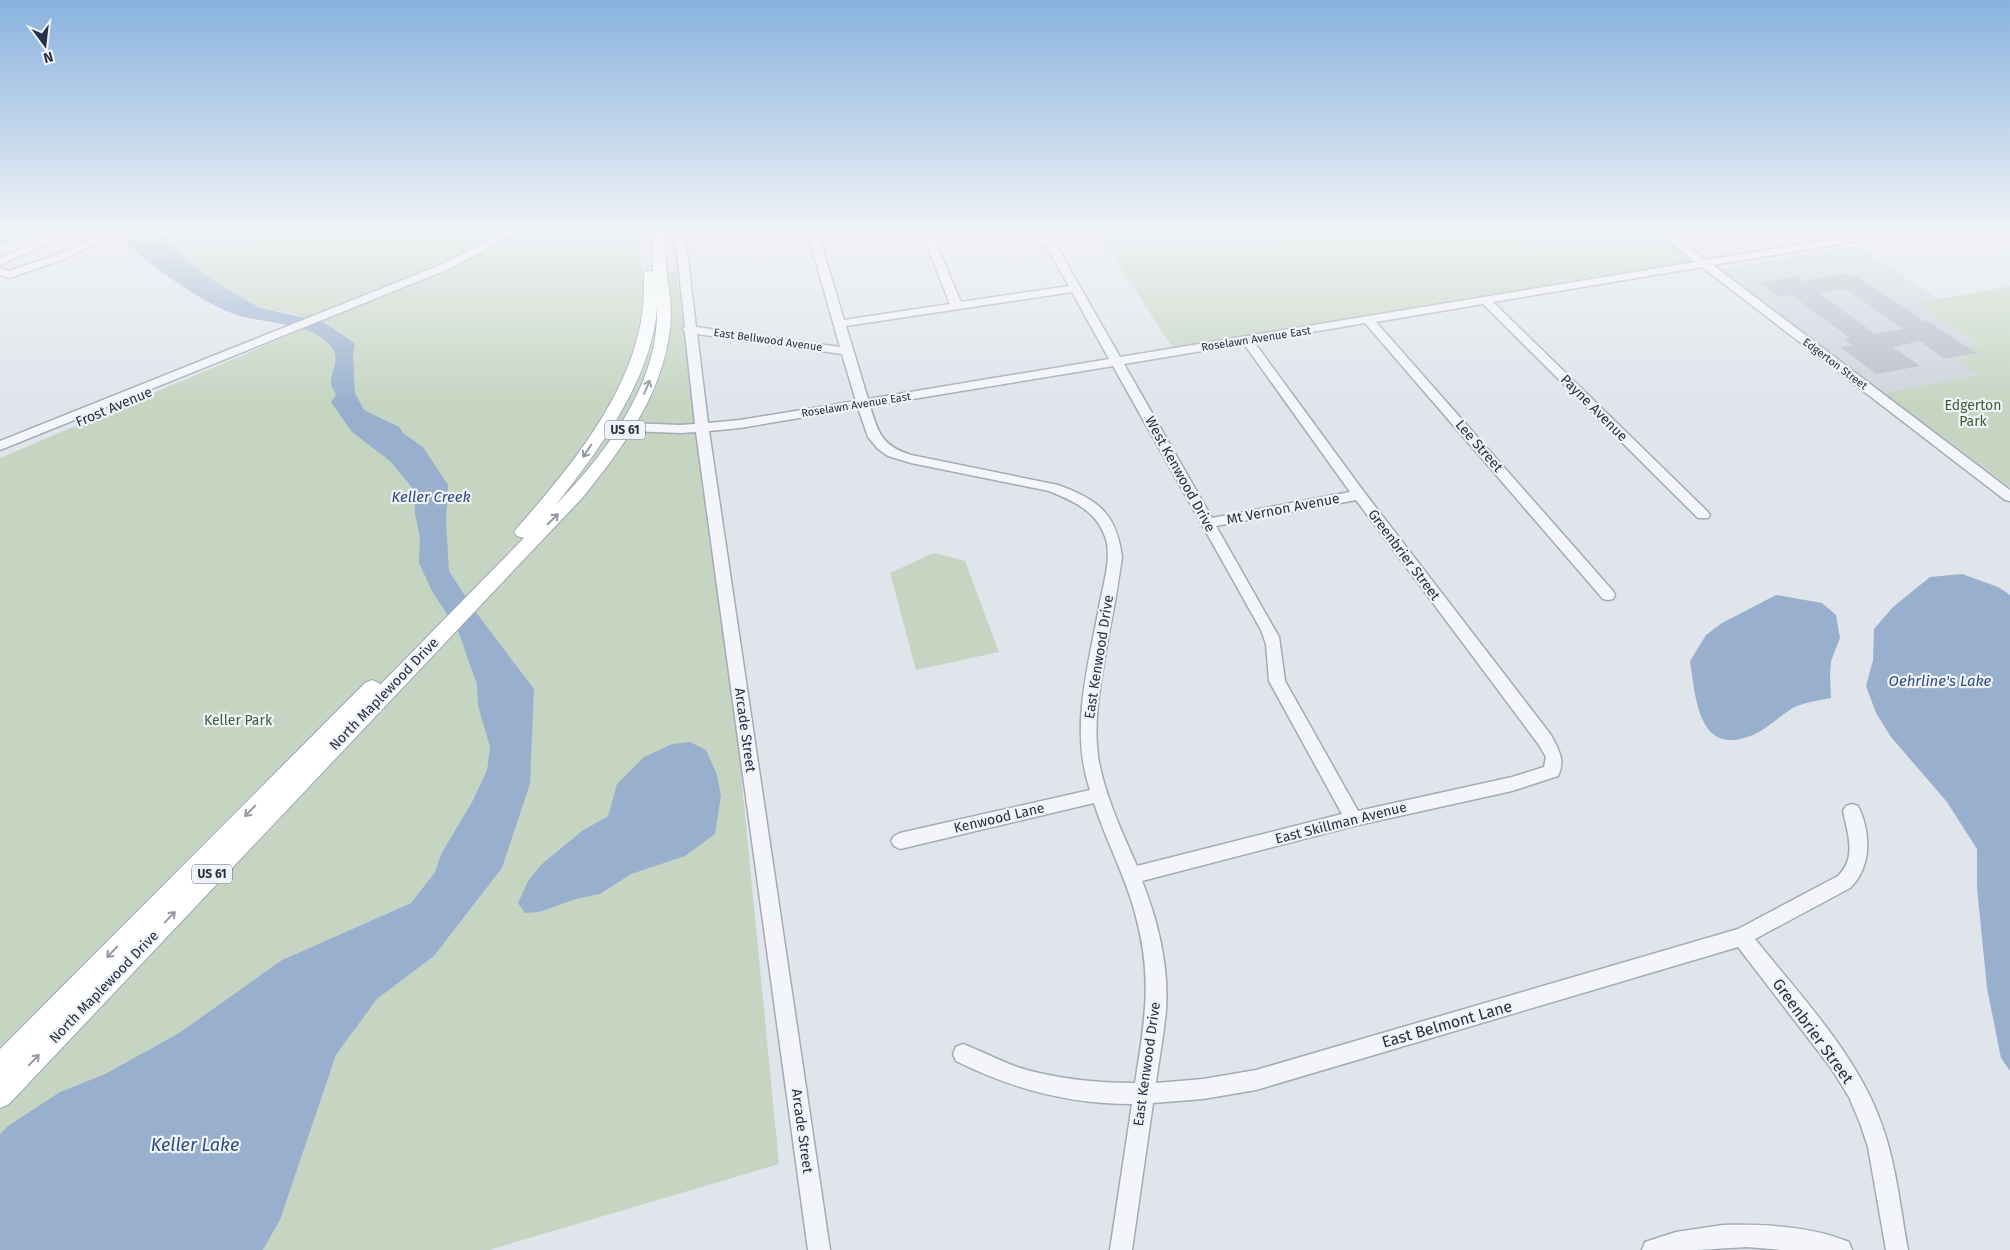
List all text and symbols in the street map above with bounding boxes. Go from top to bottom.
north arrow [20,20,70,70]
text: N [42,48,55,66]
street label: Roselawn Avenue East [1200,324,1312,354]
street label: East Bellwood Avenue [713,326,823,354]
street label: Edgerton Street [1800,335,1870,393]
street label: Payne Avenue [1557,371,1631,445]
one-way arrow [643,380,652,395]
street label: Frost Avenue [73,383,155,431]
street label: Roselawn Avenue East [800,390,912,420]
park label: Edgerton Park [1945,397,2001,430]
street label: West Kenwood Drive [1141,413,1219,535]
street label: Lee Street [1452,416,1507,476]
road number: US 61 [605,420,645,440]
one-way arrow [582,444,592,458]
water label: Keller Creek [391,488,471,506]
street label: Mt Vernon Avenue [1225,490,1341,528]
street label: Greenbrier Street [1364,506,1444,605]
one-way arrow [547,512,559,525]
street label: East Kenwood Drive [1081,594,1117,720]
street label: North Maplewood Drive [326,634,442,754]
water label: Oehrline's Lake [1889,672,1992,690]
street label: Arcade Street [731,687,759,774]
park label: Keller Park [204,712,273,729]
street label: East Skillman Avenue [1273,798,1409,848]
street label: Kenwood Lane [952,799,1046,837]
one-way arrow [244,805,256,818]
road number: US 61 [192,864,232,884]
one-way arrow [164,911,176,924]
street label: North Maplewood Drive [46,927,162,1047]
one-way arrow [106,946,118,959]
street label: Greenbrier Street [1768,975,1858,1087]
street label: East Belmont Lane [1380,996,1514,1052]
street label: East Kenwood Drive [1130,1001,1164,1127]
one-way arrow [28,1054,40,1067]
street label: Arcade Street [788,1088,816,1175]
water label: Keller Lake [151,1134,239,1156]

